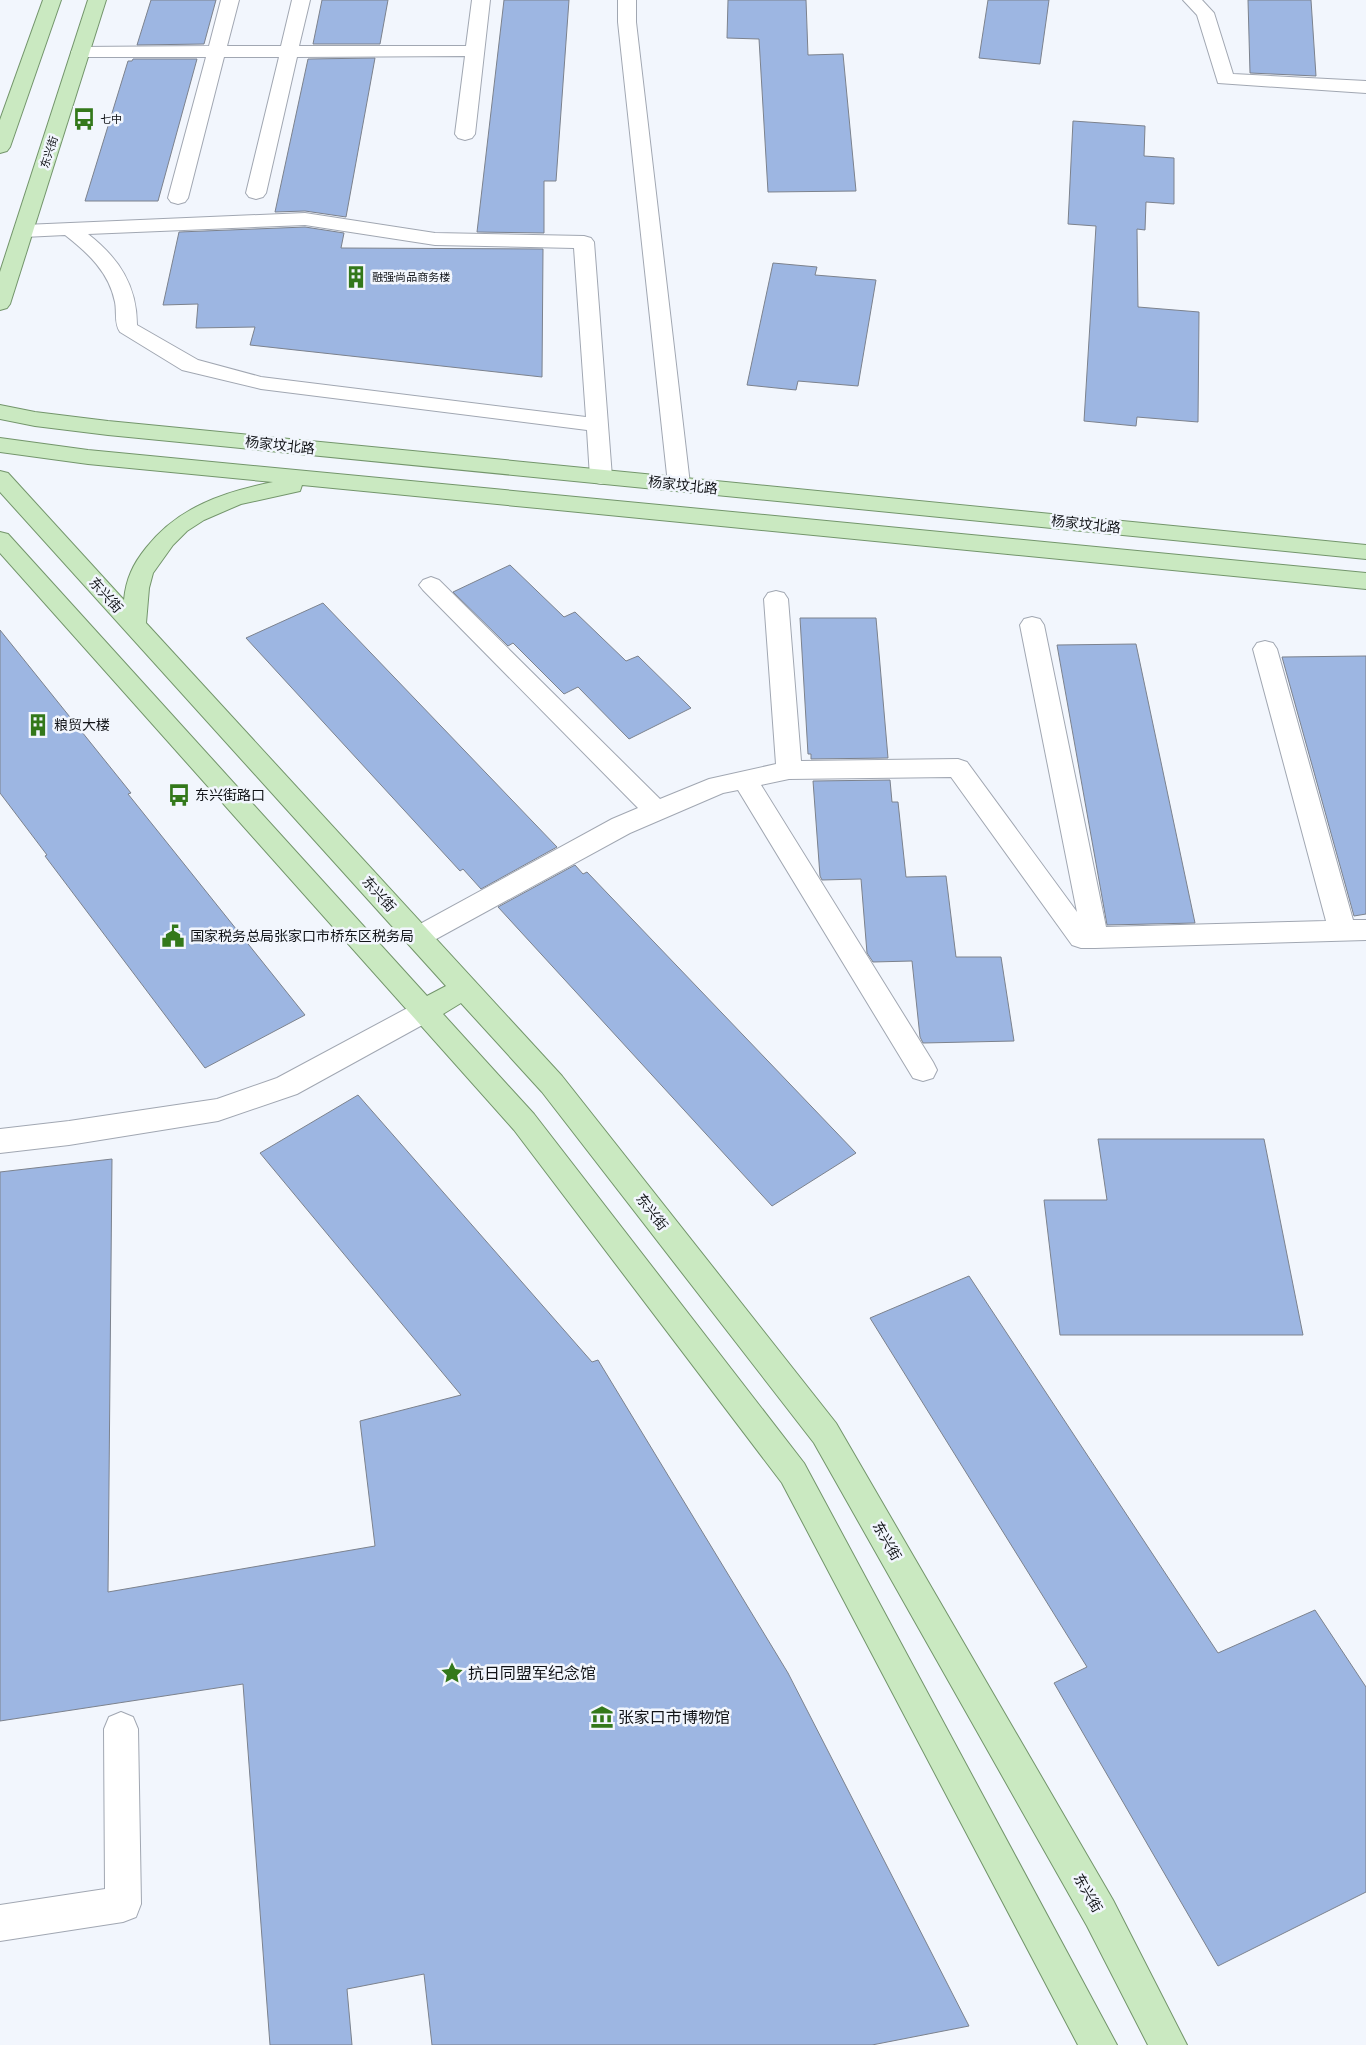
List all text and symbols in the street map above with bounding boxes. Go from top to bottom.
bus stop icon: 七中 [71,106,97,132]
place label: 七中 [100,112,122,126]
street label: 东兴街 [37,134,61,170]
building icon: 融强·尚品商务楼 [343,264,369,290]
place label: 融强·尚品商务楼 [372,270,450,284]
street label: 杨家坟北路 [244,432,316,458]
street label: 杨家坟北路 [647,472,719,498]
street label: 杨家坟北路 [1050,511,1122,537]
street label: 东兴街 [85,573,127,617]
building icon: 粮贸大楼 [25,712,51,738]
place label: 粮贸大楼 [54,716,110,734]
bus stop icon: 东兴街路口 [166,782,192,808]
place label: 东兴街路口 [195,786,265,804]
street label: 东兴街 [358,872,400,916]
public building icon: 国家税务总局张家口市桥东区税务局 [160,923,186,949]
place label: 国家税务总局张家口市桥东区税务局 [190,927,414,945]
street label: 东兴街 [632,1190,672,1234]
street label: 东兴街 [869,1518,905,1564]
place icon: 抗日同盟军纪念馆 [439,1660,465,1686]
place label: 抗日同盟军纪念馆 [468,1663,596,1683]
museum icon: 张家口市博物馆 [589,1704,615,1730]
place label: 张家口市博物馆 [618,1707,730,1727]
street label: 东兴街 [1070,1870,1106,1916]

